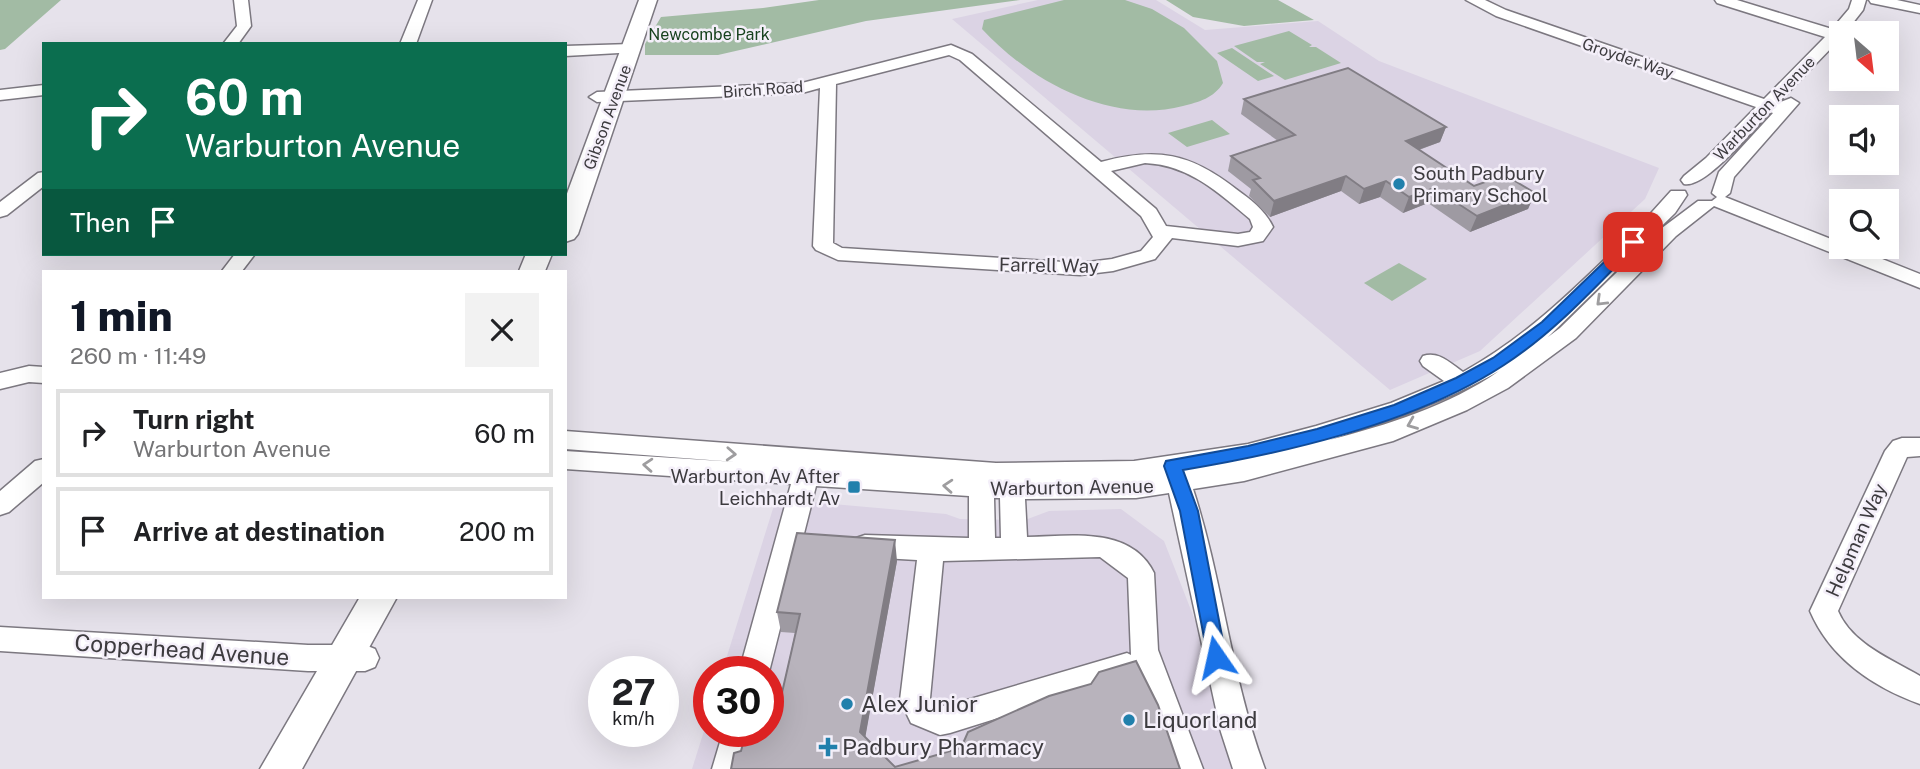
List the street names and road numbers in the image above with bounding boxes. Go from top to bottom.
street label: Groyder Way [1580,34,1676,83]
street label: Warburton Avenue [1710,52,1819,164]
street label: Gibson Avenue [580,62,635,172]
street label: Birch Road [722,77,804,102]
street label: Farrell Way [999,253,1099,277]
street label: Warburton Avenue [990,475,1154,499]
street label: Helpman Way [1821,480,1891,600]
street label: Copperhead Avenue [74,629,290,670]

